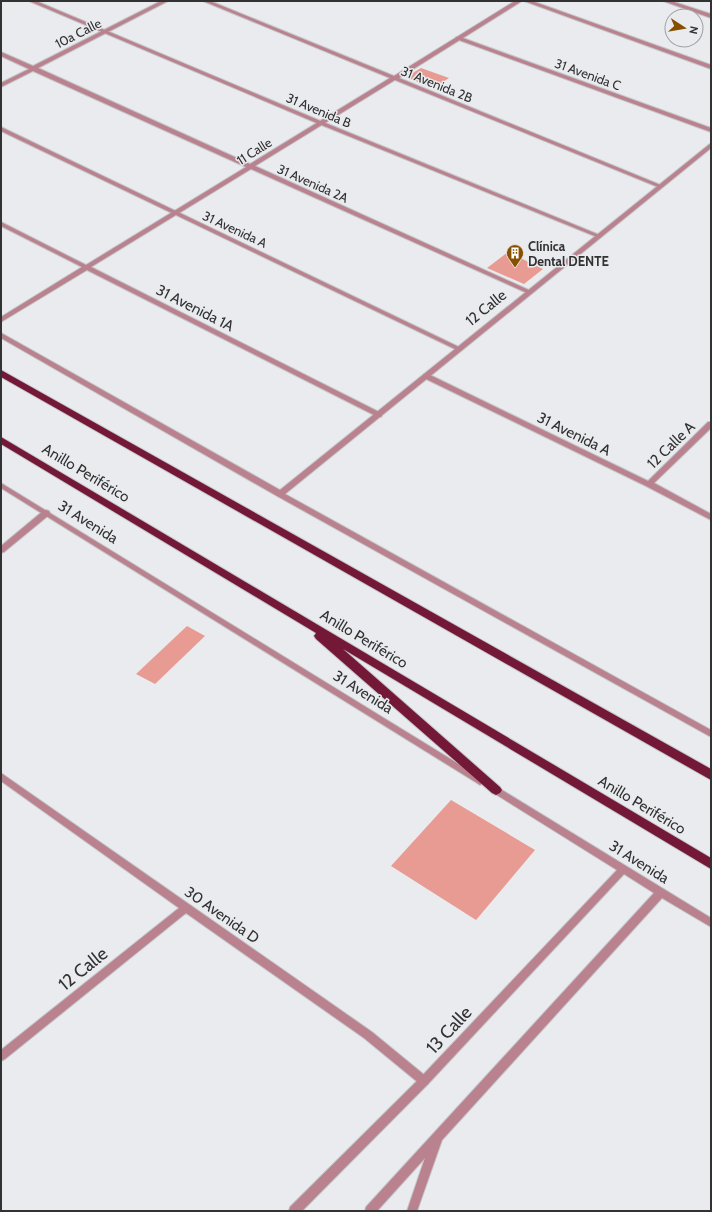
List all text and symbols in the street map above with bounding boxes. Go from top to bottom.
north arrow [664,8,704,48]
street label: 10a Calle [52,14,104,51]
text: N [686,25,701,35]
street label: 31 Avenida C [553,55,623,93]
street label: 31 Avenida 2B [399,62,475,106]
street label: 31 Avenida B [284,89,354,131]
street label: 11 Calle [233,134,275,168]
street label: 31 Avenida 2A [275,160,351,206]
street label: 31 Avenida A [200,207,270,251]
place label: Clínica Dental DENTE [528,238,609,269]
building icon: Clínica Dental DENTE [505,243,525,268]
street label: 31 Avenida 1A [153,281,237,336]
street label: 12 Calle [462,286,510,330]
street label: 31 Avenida A [534,408,614,460]
street label: 12 Calle A [643,417,699,472]
street label: Anillo Periférico [39,440,133,506]
street label: 31 Avenida [55,497,122,548]
street label: Anillo Periférico [317,606,411,672]
street label: 31 Avenida [330,667,397,718]
street label: Anillo Periférico [595,772,689,838]
street label: 31 Avenida [606,837,673,888]
street label: 30 Avenida D [181,883,263,947]
street label: 12 Calle [54,943,112,995]
street label: 13 Calle [422,1002,476,1058]

